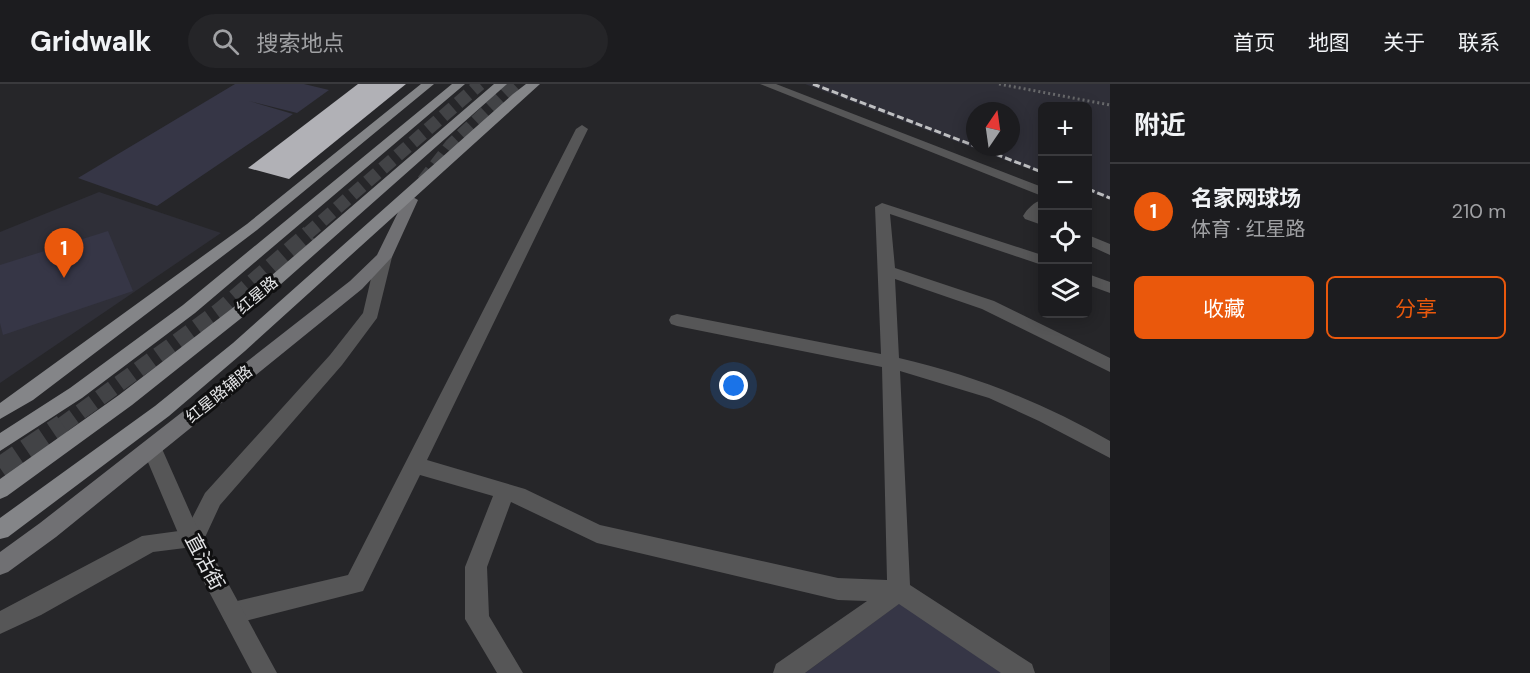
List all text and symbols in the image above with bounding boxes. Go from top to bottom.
search box [188,14,608,68]
text: Gridwalk [30,23,152,60]
icon: search [209,25,242,58]
text: 搜索地点 [257,29,345,58]
text: 首页 [1233,29,1275,57]
text: 地图 [1308,29,1350,57]
text: 关于 [1383,29,1425,57]
text: 联系 [1458,29,1500,57]
north arrow [966,102,1020,156]
map controls [1038,102,1092,318]
button: + [1038,102,1092,156]
text: 附近 [1134,108,1186,142]
button: − [1038,156,1092,210]
text: 名家网球场 [1191,184,1301,213]
text: 1 [1150,198,1157,224]
text: 210 m [1451,198,1506,224]
button: locate [1038,210,1092,264]
text: 体育 · 红星路 [1191,216,1306,242]
pin: 1 [44,228,84,278]
button: layers [1038,264,1092,318]
street label: 红星路 [232,272,282,318]
button: 收藏 [1134,276,1314,339]
button: 分享 [1326,276,1506,339]
street label: 红星路辅路 [181,361,257,427]
your location [719,371,748,400]
street label: 直沽街 [179,529,231,595]

